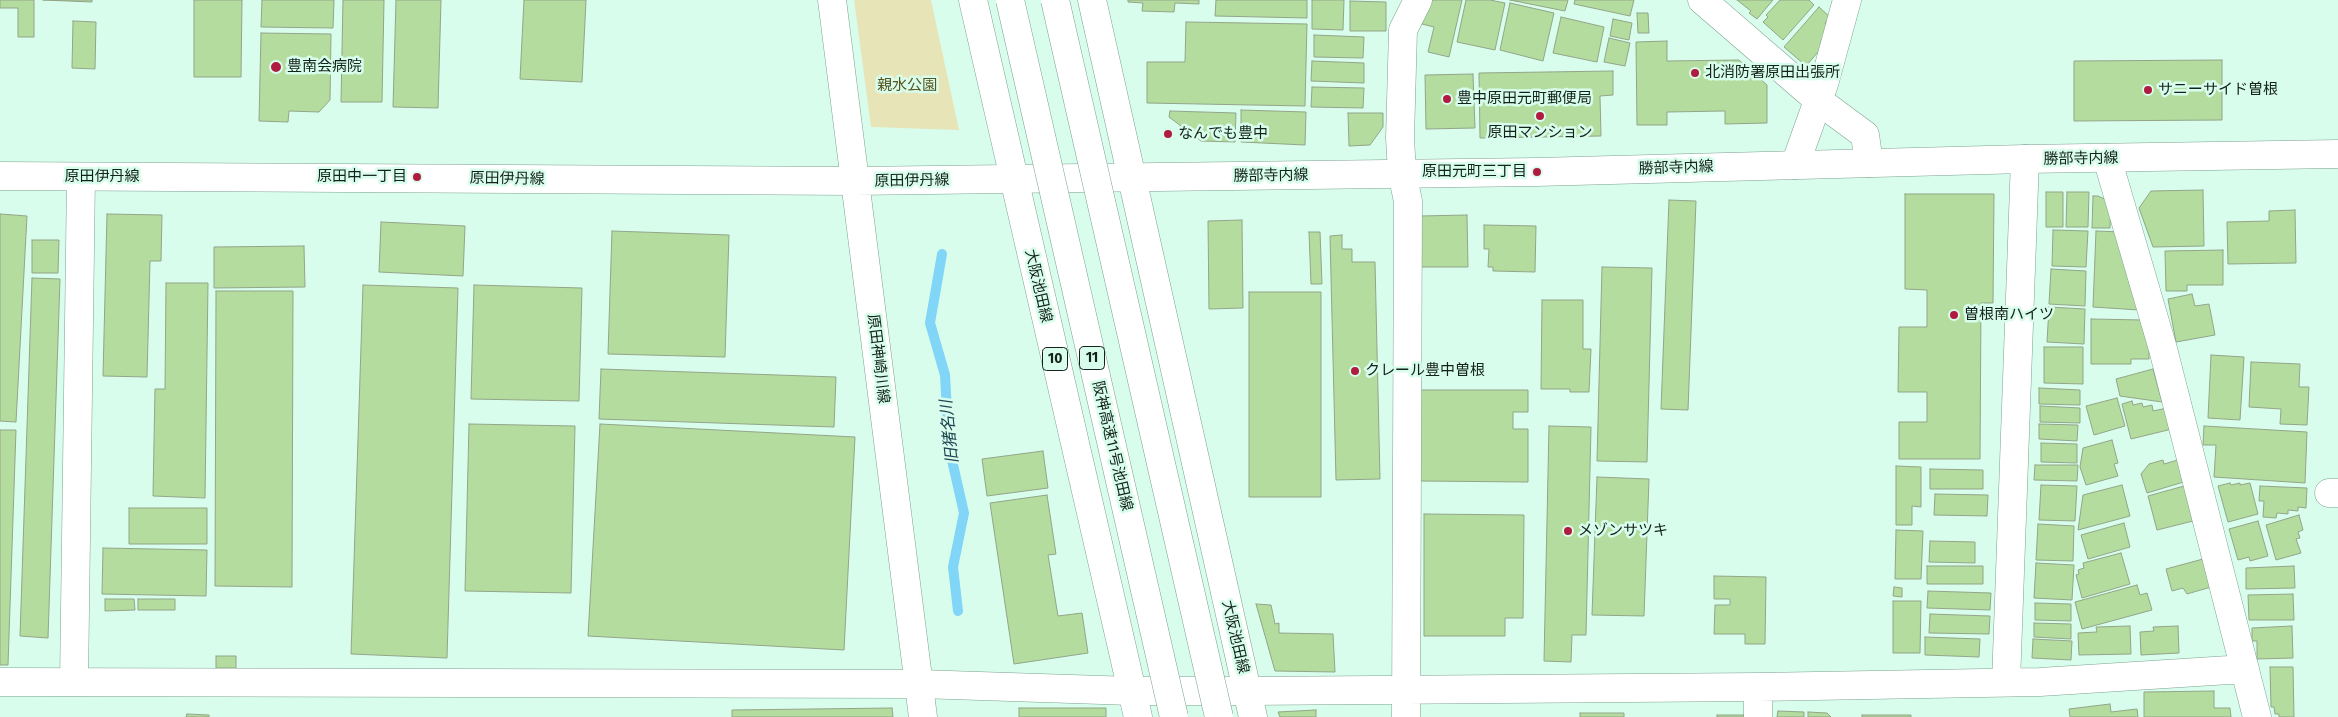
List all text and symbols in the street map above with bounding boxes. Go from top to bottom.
place label: 豊南会病院 [287,58,362,76]
marker: 豊南会病院 [269,60,283,74]
place label: 北消防署原田出張所 [1705,64,1840,82]
marker: 北消防署原田出張所 [1689,67,1701,79]
park label: 親水公園 [877,77,937,95]
place label: サニーサイド曽根 [2158,81,2278,99]
marker: サニーサイド曽根 [2142,84,2154,96]
place label: 豊中原田元町郵便局 [1457,90,1592,108]
marker: 豊中原田元町郵便局 [1441,93,1453,105]
marker: 原田マンション [1534,110,1546,122]
place label: 原田マンション [1488,124,1592,142]
place label: なんでも豊中 [1178,125,1268,143]
marker: なんでも豊中 [1162,128,1174,140]
street label: 勝部寺内線 [2043,149,2119,169]
street label: 勝部寺内線 [1638,158,1714,178]
place label: 原田元町三丁目 [1422,163,1527,181]
street label: 勝部寺内線 [1233,166,1309,186]
marker: 原田元町三丁目 [1531,166,1543,178]
street label: 原田伊丹線 [65,168,139,186]
place label: 原田中一丁目 [317,168,407,186]
street label: 原田伊丹線 [469,169,545,189]
marker: 原田中一丁目 [411,171,423,183]
street label: 原田伊丹線 [874,171,950,191]
street label: 大阪池田線 [1021,247,1055,325]
place label: 曽根南ハイツ [1964,306,2054,324]
marker: 曽根南ハイツ [1948,309,1960,321]
street label: 原田神崎川線 [864,313,892,405]
road number: 11 [1080,346,1104,369]
road number: 10 [1042,348,1068,370]
place label: クレール豊中曽根 [1365,362,1485,380]
marker: クレール豊中曽根 [1349,365,1361,377]
street label: 阪神高速11号池田線 [1088,379,1136,513]
water label: 旧猪名川 [937,399,963,465]
place label: メゾンサツキ [1578,522,1668,540]
marker: メゾンサツキ [1562,525,1574,537]
street label: 大阪池田線 [1218,598,1252,676]

